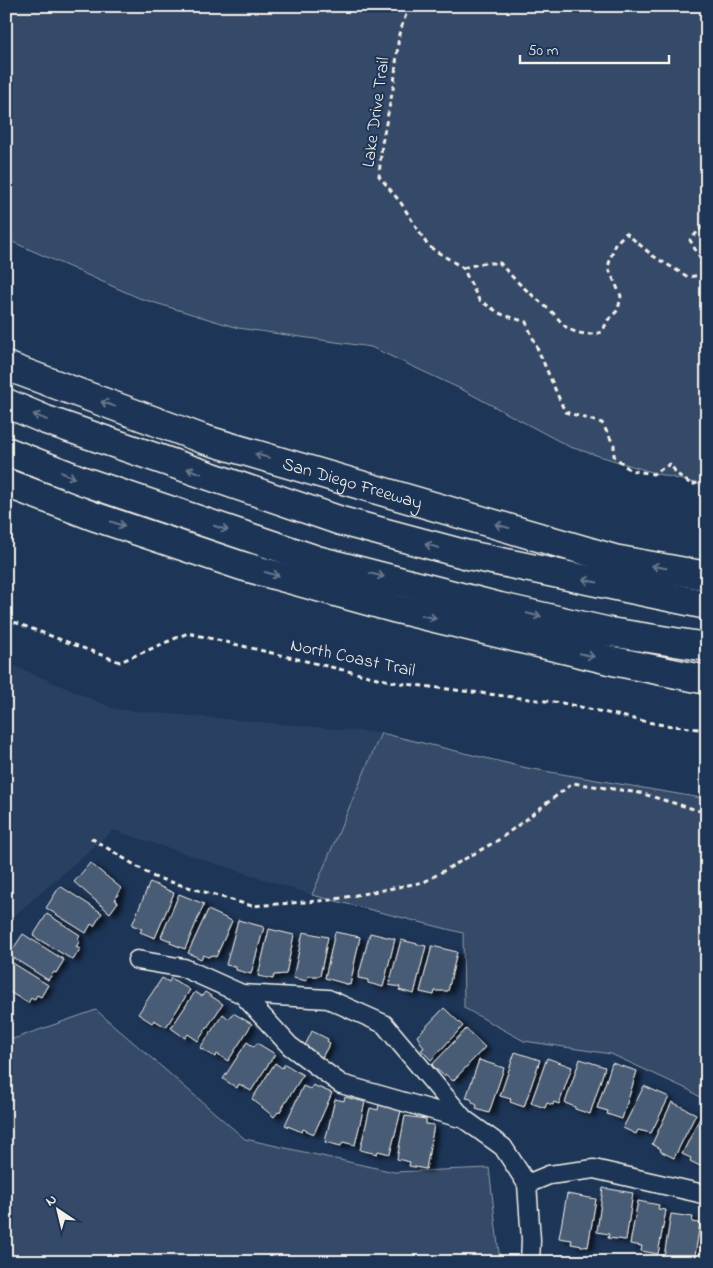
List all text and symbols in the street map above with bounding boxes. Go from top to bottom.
scale bar [520,32,669,64]
text: 50 m [528,40,559,62]
street label: Lake Drive Trail [356,56,398,169]
one-way arrow [101,399,116,408]
one-way arrow [33,412,48,421]
one-way arrow [254,451,270,461]
street label: San Diego Freeway [279,452,425,517]
one-way arrow [186,465,202,475]
one-way arrow [60,471,75,481]
one-way arrow [109,520,125,529]
one-way arrow [494,521,510,531]
one-way arrow [213,524,229,534]
one-way arrow [424,540,440,550]
one-way arrow [651,562,667,572]
one-way arrow [264,570,280,580]
one-way arrow [368,571,384,580]
one-way arrow [583,576,599,585]
one-way arrow [526,611,542,620]
one-way arrow [420,613,436,622]
street label: North Coast Trail [288,633,417,685]
one-way arrow [578,651,594,660]
north arrow [32,1186,82,1236]
text: N [42,1189,61,1212]

